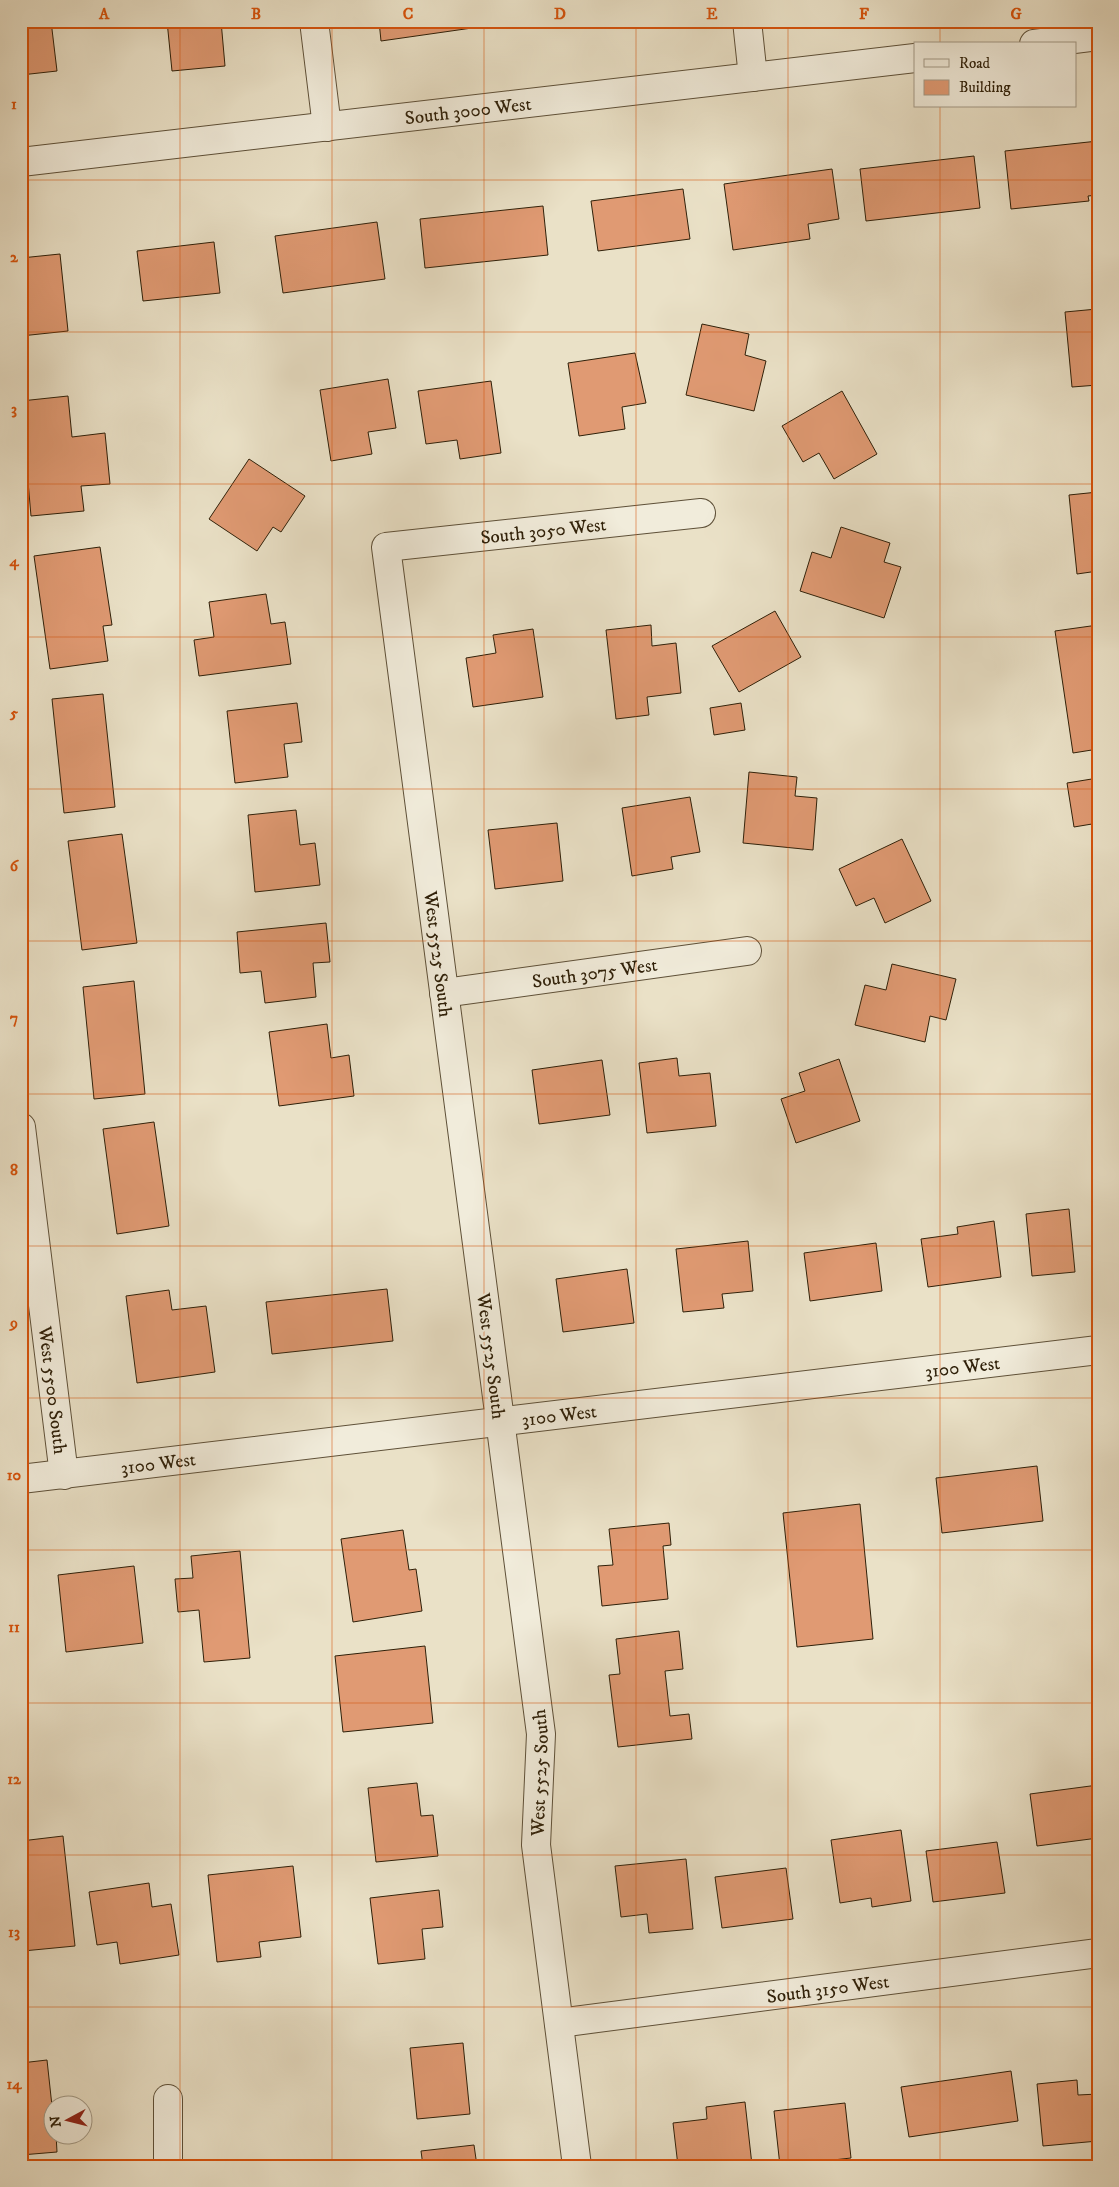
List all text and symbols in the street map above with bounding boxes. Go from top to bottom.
text: A [98,4,110,24]
text: B [251,4,261,24]
text: C [403,4,413,24]
text: D [554,4,566,24]
text: E [706,4,718,24]
text: F [859,4,869,24]
text: G [1010,4,1022,24]
legend [914,42,1076,108]
text: Road [959,54,991,73]
text: Building [959,78,1011,97]
street label: South 3000 West [404,93,533,130]
text: 1 [11,94,17,114]
text: 2 [10,247,19,267]
text: 3 [11,399,17,419]
street label: South 3050 West [479,513,608,550]
text: 4 [8,551,19,571]
text: 5 [9,703,18,723]
text: 6 [10,856,20,876]
street label: West 5525 South [418,889,457,1019]
street label: South 3075 West [531,954,659,994]
text: 7 [10,1008,18,1028]
text: 8 [10,1160,18,1180]
street label: West 5525 South [471,1291,510,1421]
text: 9 [9,1313,18,1333]
street label: West 5500 South [33,1324,71,1456]
street label: 3100 West [924,1352,1001,1384]
street label: 3100 West [521,1400,598,1432]
street label: 3100 West [119,1448,197,1480]
text: 10 [7,1465,22,1485]
text: 11 [8,1617,20,1637]
street label: West 5525 South [526,1708,554,1838]
text: 12 [7,1769,22,1789]
text: 13 [8,1922,20,1942]
street label: South 3150 West [765,1970,890,2009]
text: 14 [6,2074,22,2094]
north arrow [42,2094,92,2144]
text: N [46,2114,66,2128]

